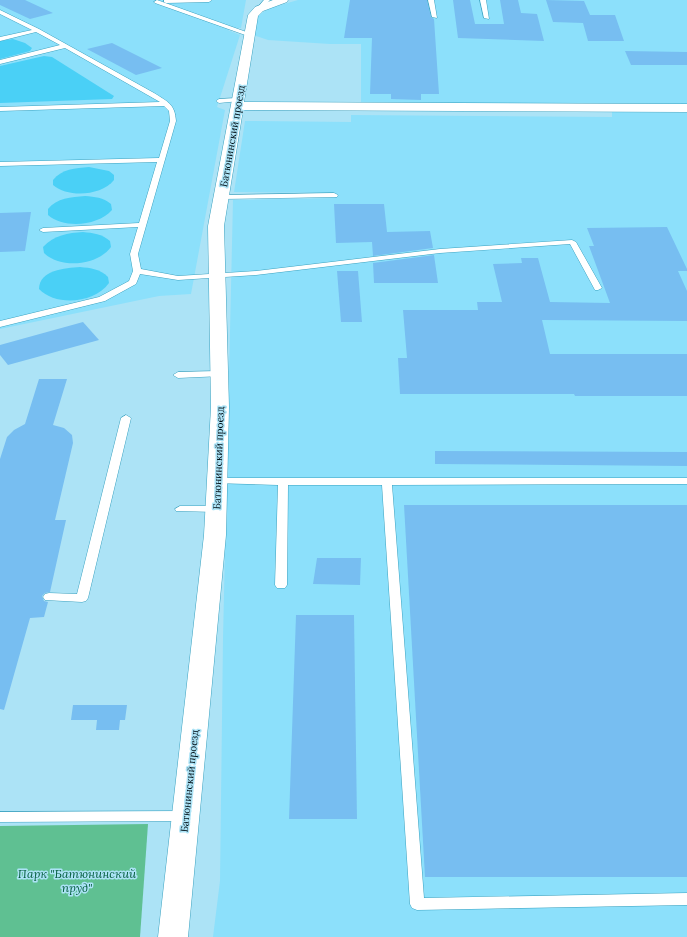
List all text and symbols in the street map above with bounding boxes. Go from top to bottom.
street label: Батюнинский проезд [217,84,248,188]
street label: Батюнинский проезд [210,406,227,510]
street label: Батюнинский проезд [178,729,201,833]
park label: Парк "Батюнинский пруд" [18,866,137,895]

